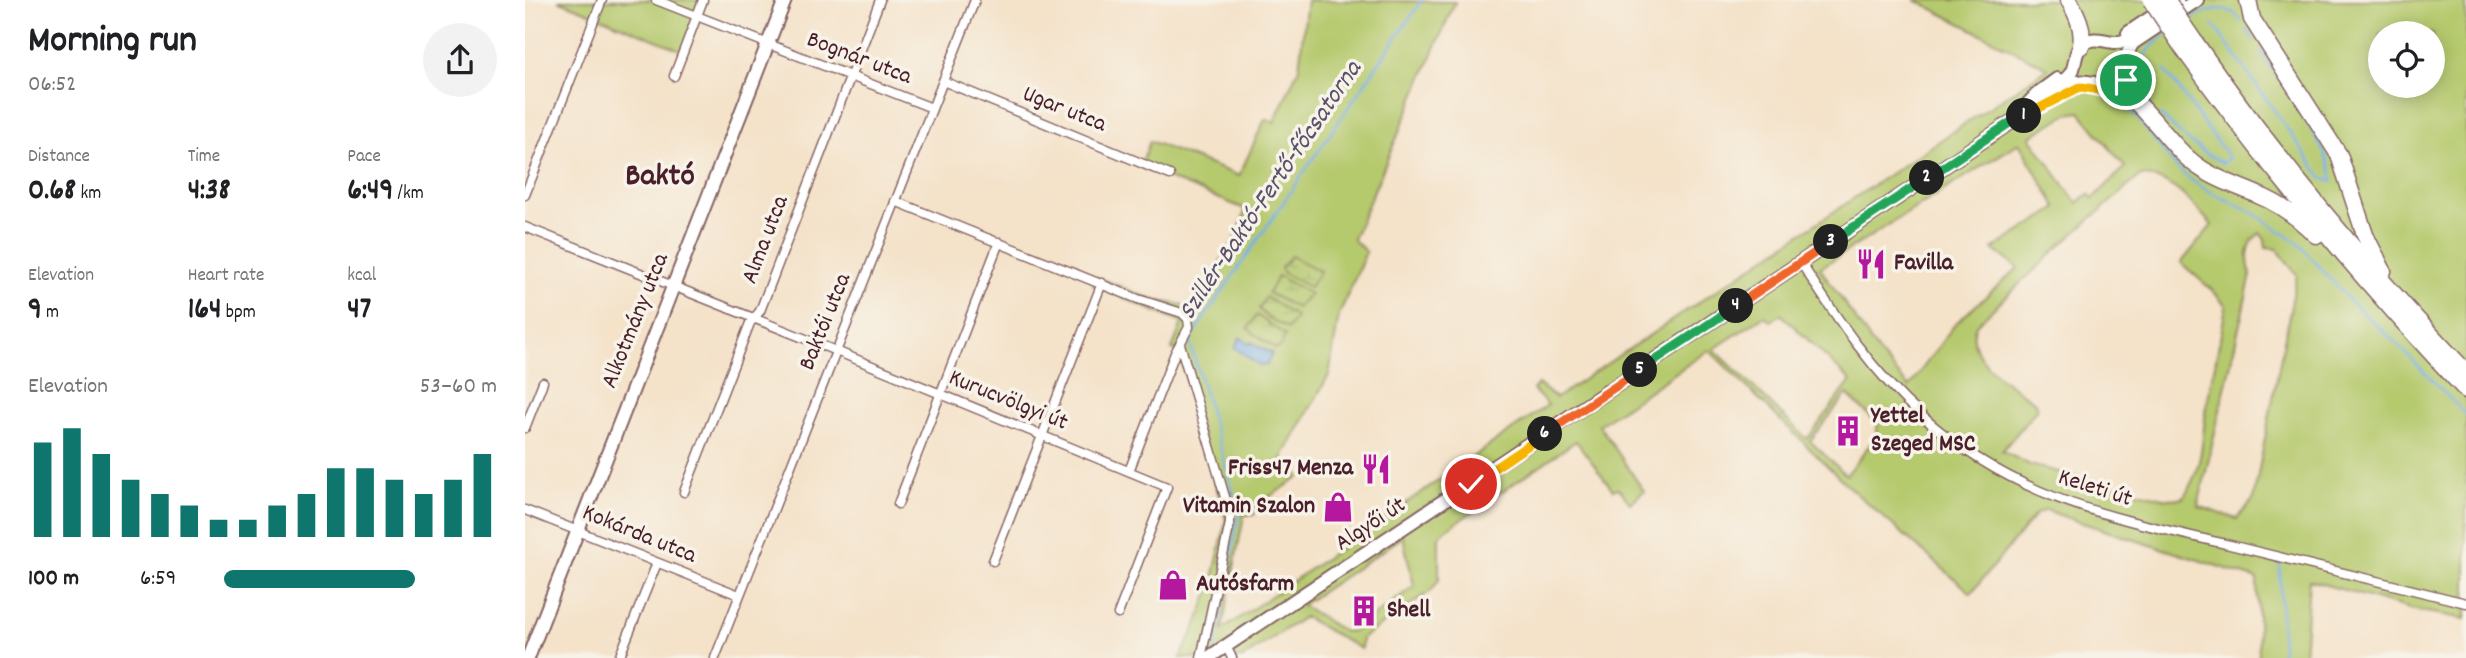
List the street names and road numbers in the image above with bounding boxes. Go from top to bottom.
street label: Bognár utca [801,23,917,95]
street label: Ugar utca [1017,78,1112,142]
street label: Alma utca [734,190,799,289]
street label: Alkotmány utca [593,248,679,394]
street label: Baktói utca [791,268,861,376]
street label: Kurucvölgyi út [943,362,1073,440]
street label: Keleti út [2054,461,2136,517]
street label: Algyői út [1329,489,1413,561]
street label: Kokárda utca [577,497,702,574]

